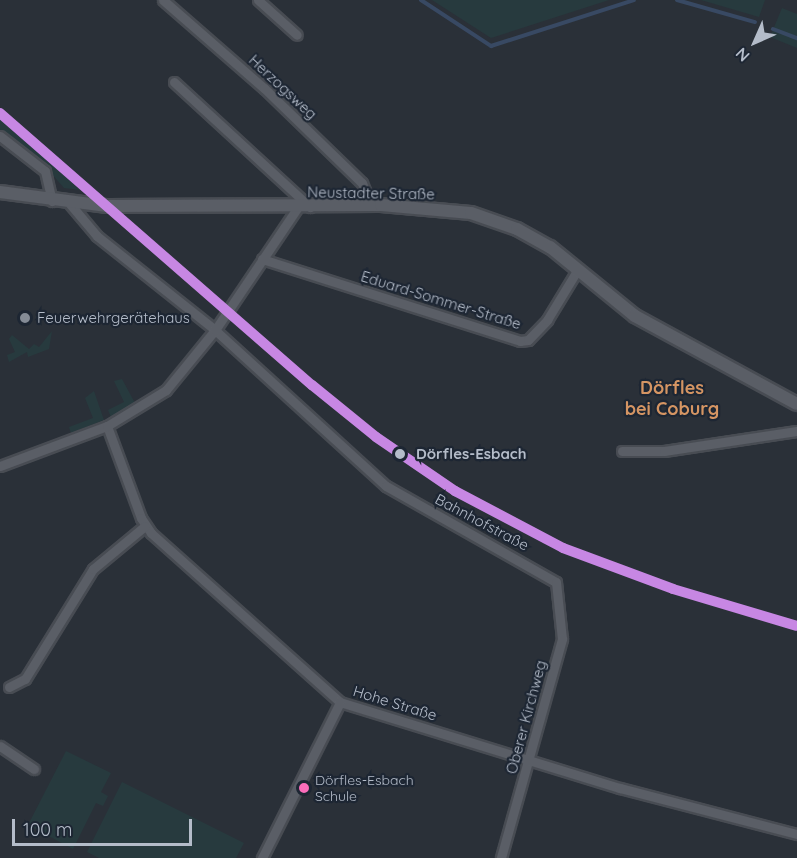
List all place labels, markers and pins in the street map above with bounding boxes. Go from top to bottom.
place label: Feuerwehrgerätehaus [37,309,190,327]
marker: Feuerwehrgerätehaus [18,311,32,325]
marker: Dörfles-Esbach [389,443,411,465]
place label: Dörfles-Esbach [416,445,526,463]
place label: Dörfles-Esbach Schule [315,772,414,804]
marker: Dörfles-Esbach Schule [298,782,310,794]

